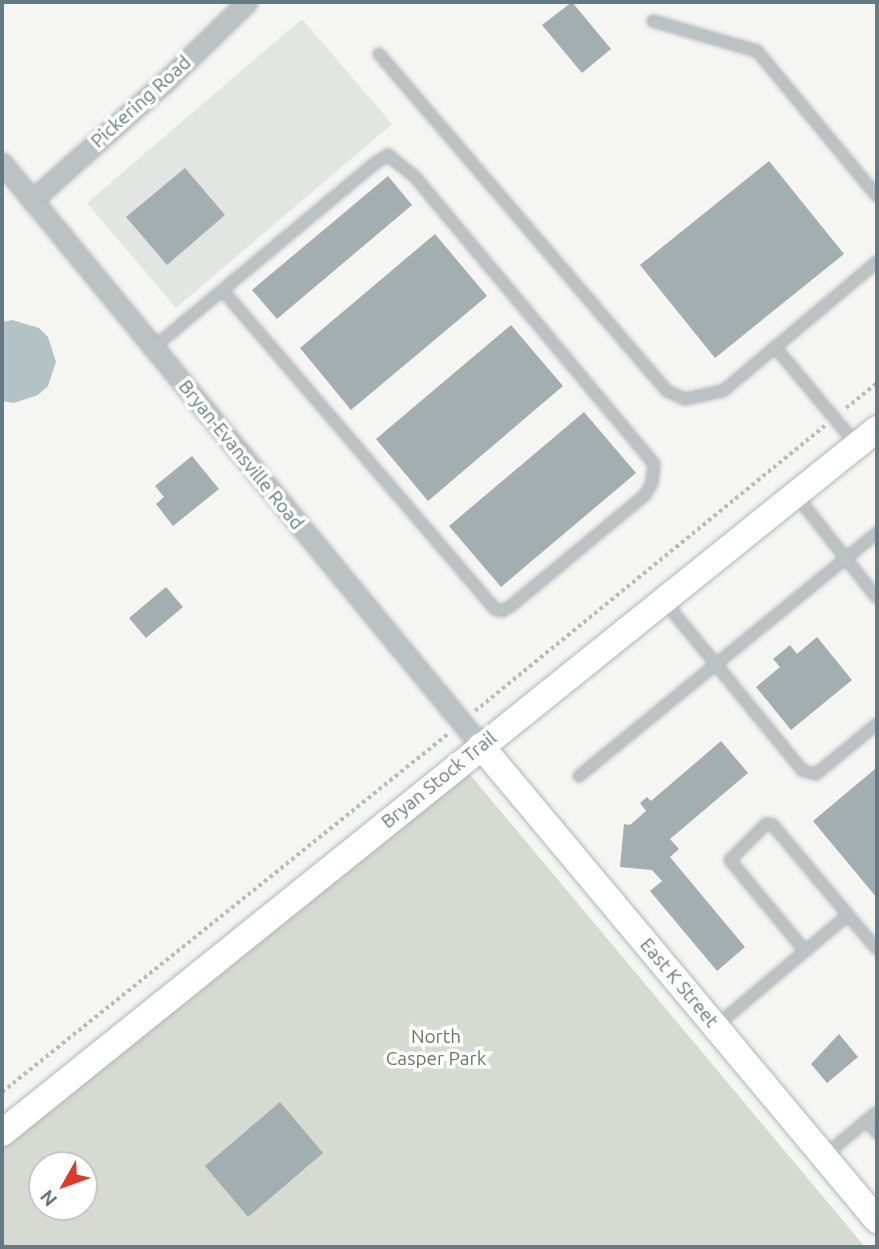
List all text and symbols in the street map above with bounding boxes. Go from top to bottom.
street label: Pickering Road [86,51,196,153]
street label: Bryan-Evansville Road [174,376,308,534]
street label: Bryan Stock Trail [377,727,501,833]
street label: East K Street [635,934,723,1032]
park label: North Casper Park [386,1026,486,1070]
north arrow [28,1151,98,1221]
text: N [35,1186,61,1211]

